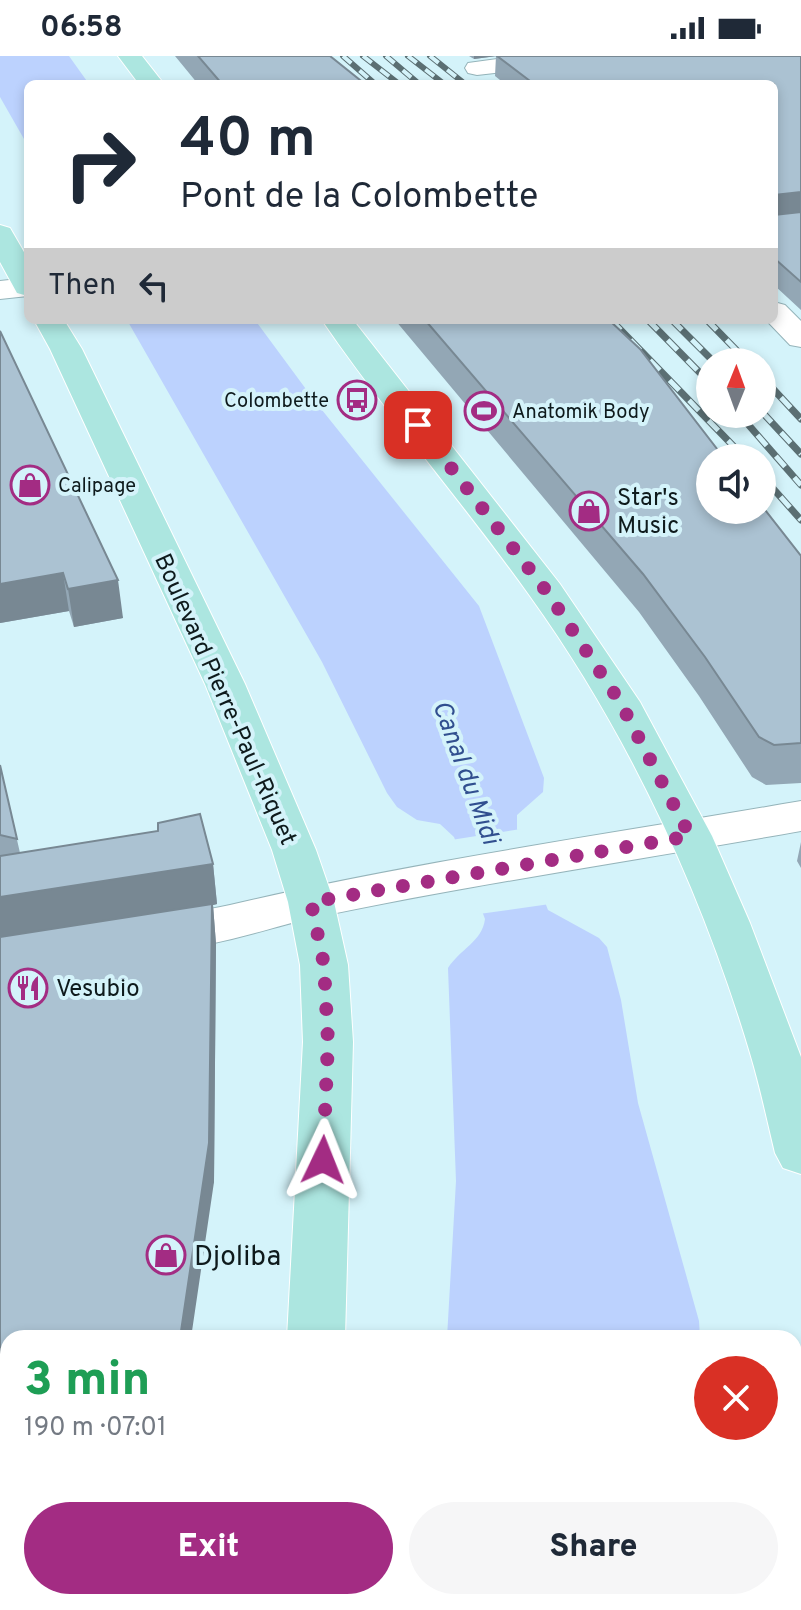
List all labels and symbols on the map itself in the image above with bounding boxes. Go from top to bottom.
north arrow [696,348,776,428]
bus stop icon: Colombette [336,379,378,421]
place label: Colombette [224,389,329,415]
sports icon: Anatomik Body [463,390,505,432]
pin [384,391,452,459]
place label: Anatomik Body [512,400,650,426]
shop icon: Calipage [9,464,51,506]
place label: Calipage [58,474,136,500]
place label: Star's Music [617,484,679,542]
shop icon: Star's Music [568,490,610,532]
street label: Boulevard Pierre-Paul-Riquet [146,549,302,850]
water label: Canal du Midi [423,696,506,851]
restaurant icon: Vesubio [7,967,49,1009]
place label: Vesubio [56,975,140,1005]
position arrow [281,1118,365,1202]
shop icon: Djoliba [145,1234,187,1276]
place label: Djoliba [194,1240,281,1276]

